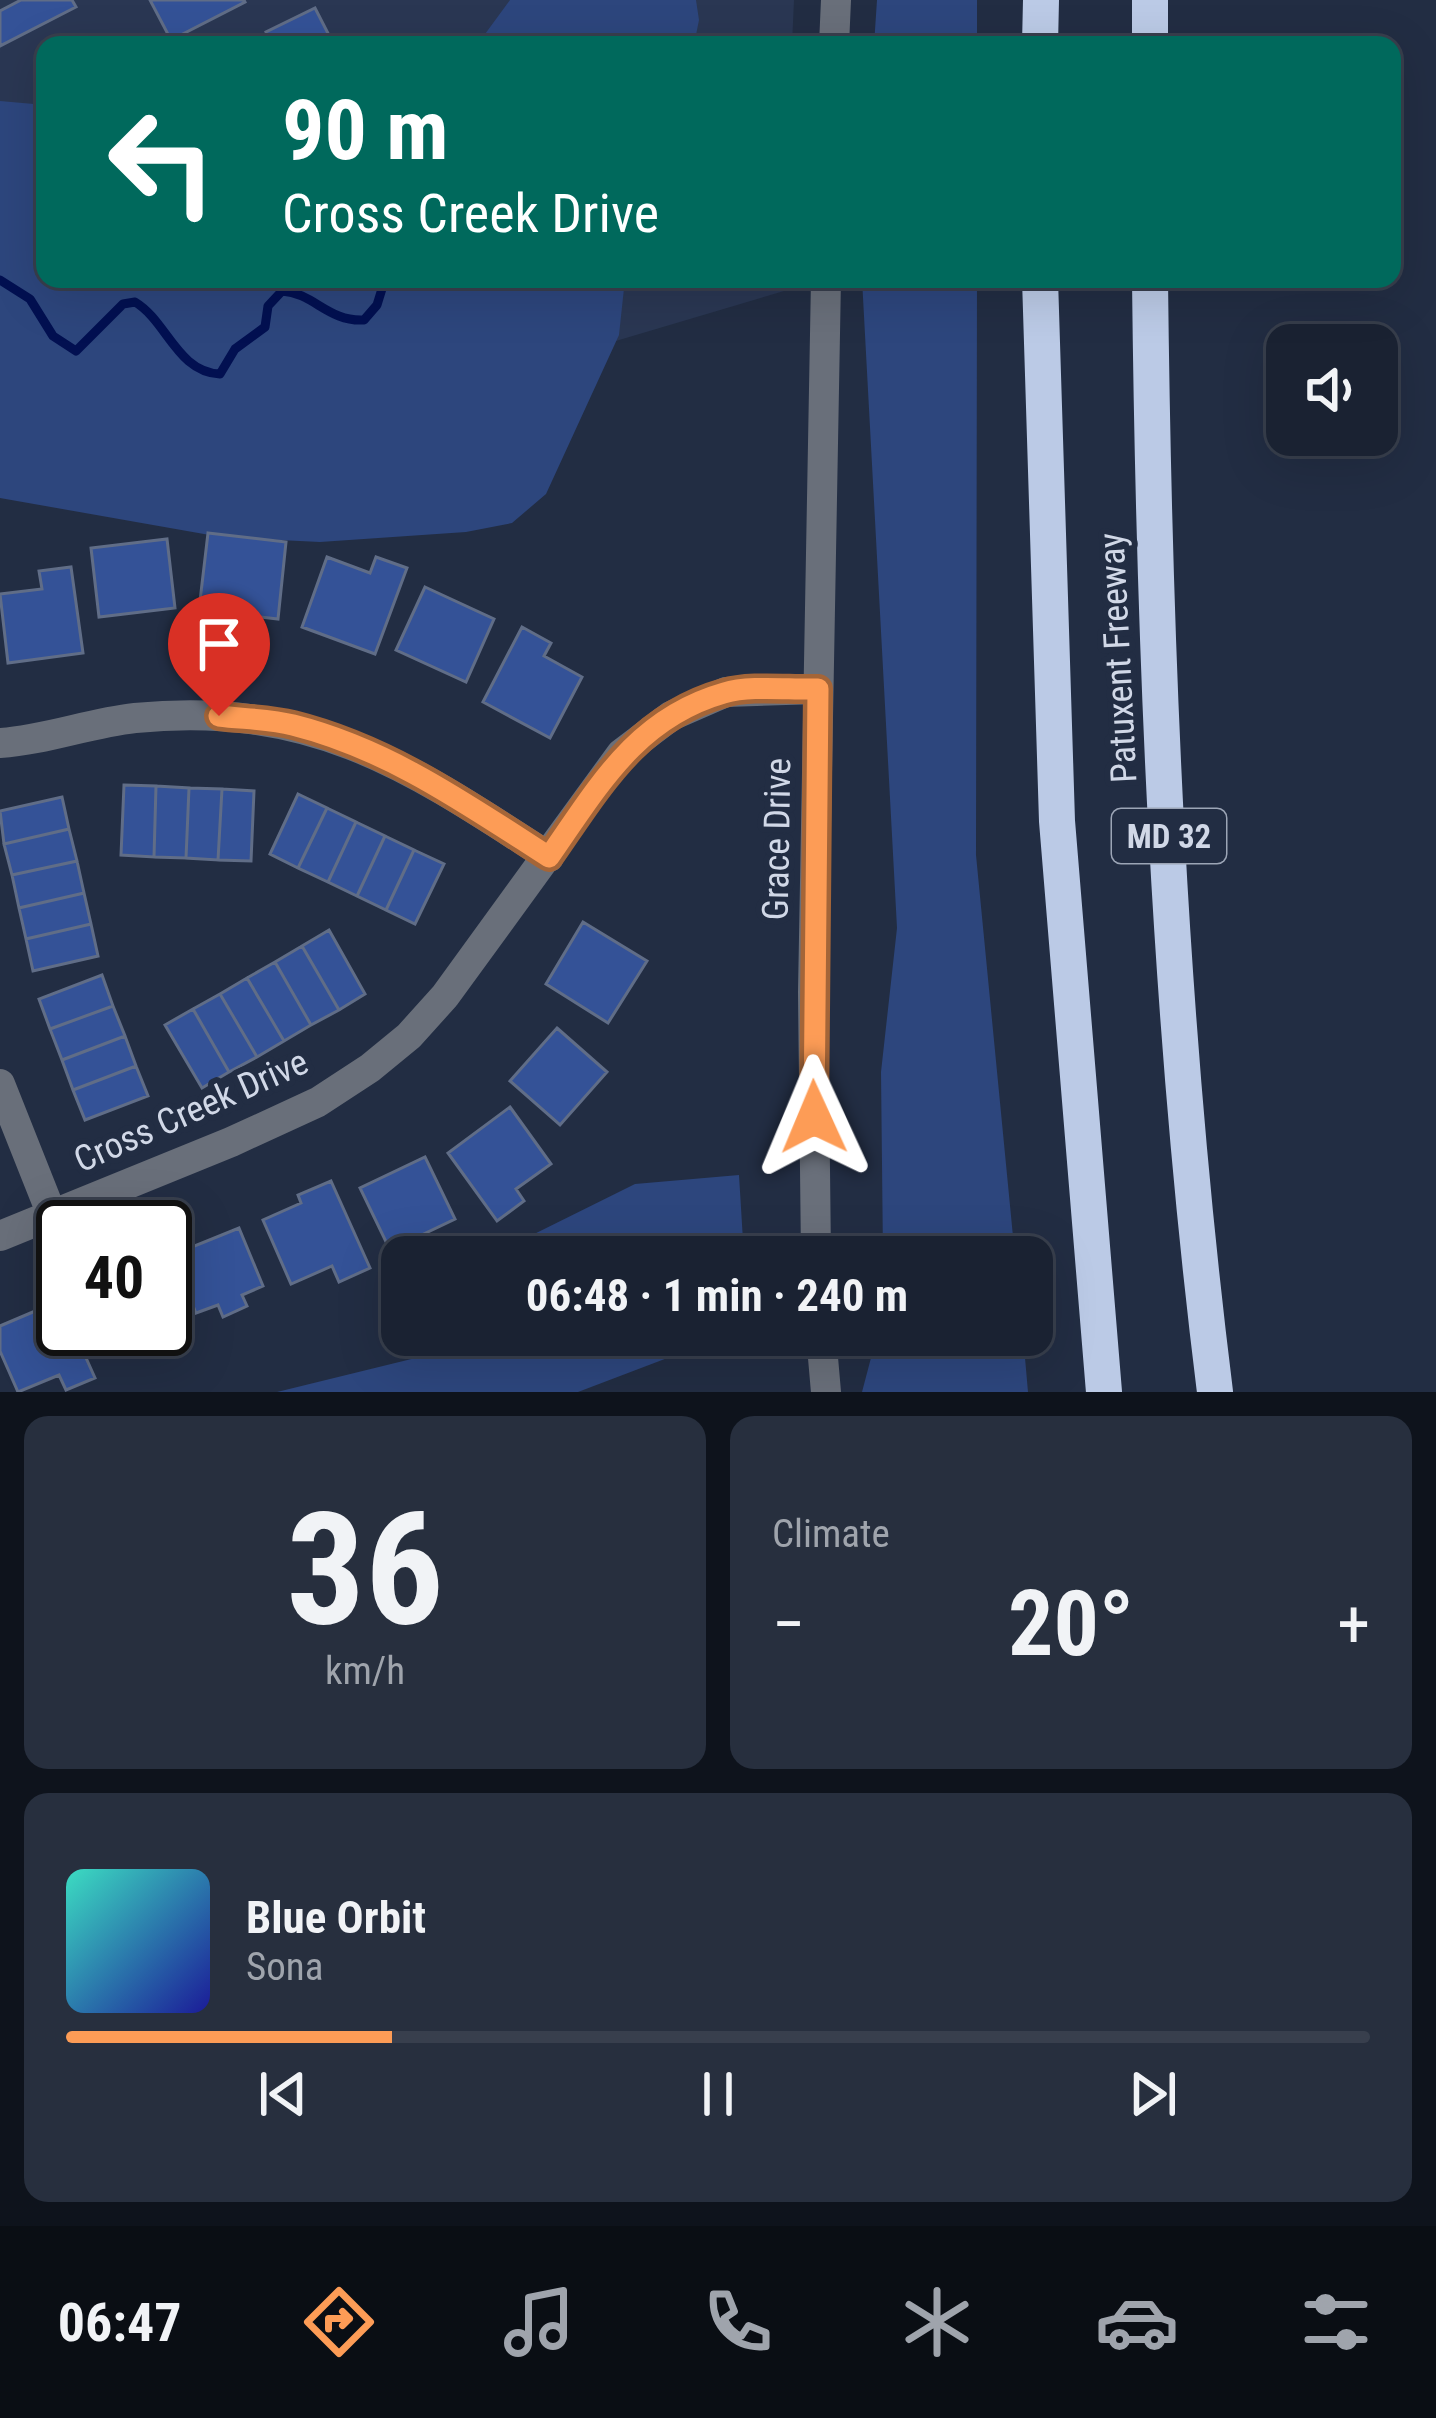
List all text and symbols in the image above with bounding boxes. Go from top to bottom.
text: 90 m [282,81,449,180]
icon: left [84,84,240,240]
text: Cross Creek Drive [282,182,659,245]
map controls [1266,324,1398,456]
button: sound [1266,324,1398,456]
street label: Patuxent Freeway [1090,532,1146,784]
pin [168,593,270,716]
icon: arrive [186,611,252,677]
street label: Grace Drive [755,757,799,921]
road number: MD 32 [1112,809,1226,863]
street label: Cross Creek Drive [68,1041,314,1181]
position arrow [751,1054,877,1180]
speed limit sign: 40 [36,1200,192,1356]
text: 06:48 · 1 min · 240 m [526,1269,908,1322]
text: 36 [286,1478,444,1661]
text: Climate [772,1511,890,1557]
text: 20° [1008,1572,1134,1677]
text: − [772,1586,805,1663]
text: + [1337,1586,1370,1663]
text: km/h [325,1648,405,1694]
text: Blue Orbit [246,1891,426,1944]
text: Sona [246,1944,323,1990]
icon: previous [250,2061,316,2127]
icon: pause [685,2061,751,2127]
icon: next [1120,2061,1186,2127]
icon: directions [297,2280,381,2364]
icon: music [497,2280,581,2364]
icon: phone [696,2280,780,2364]
icon: climate [895,2280,979,2364]
icon: car [1095,2280,1179,2364]
icon: filters [1294,2280,1378,2364]
text: 06:47 [58,2291,182,2354]

